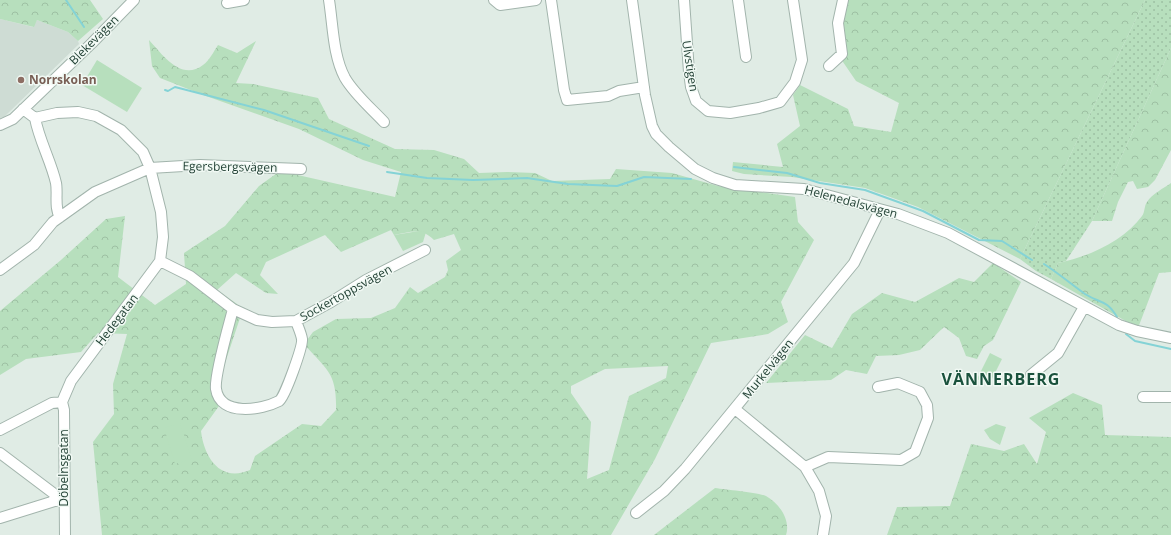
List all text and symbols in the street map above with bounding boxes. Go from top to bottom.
street label: Blekevägen [65,11,122,68]
street label: Ulvstigen [678,39,703,93]
place label: Norrskolan [29,71,97,88]
marker: Norrskolan [16,75,26,85]
street label: Egersbergsvägen [182,157,278,176]
street label: Helenedalsvägen [803,181,899,222]
street label: Sockertoppsvägen [297,260,395,325]
street label: Hedegatan [91,290,142,349]
street label: Murkelvägen [738,335,797,402]
district label: VÄNNERBERG [942,368,1060,390]
street label: Döbelnsgatan [55,429,72,507]

